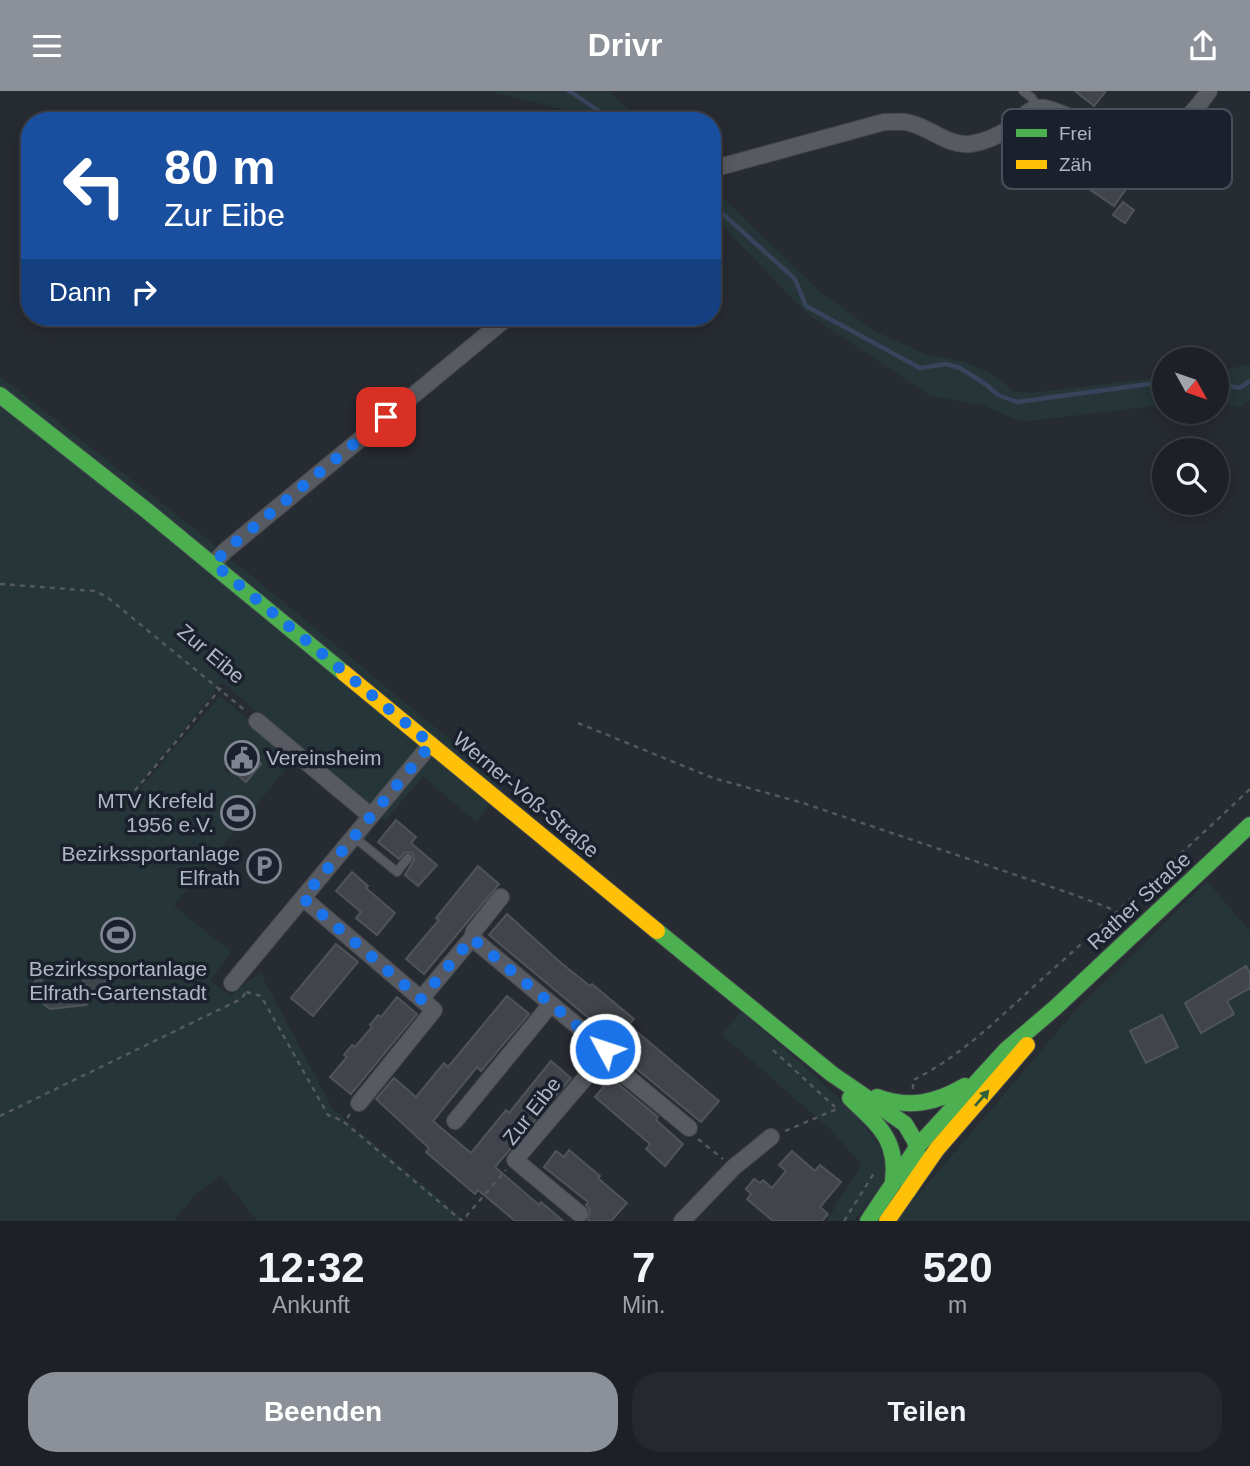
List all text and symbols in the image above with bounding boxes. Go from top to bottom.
icon: menu [28,27,66,65]
text: Drivr [588,27,662,63]
icon: share [1184,27,1222,65]
legend [1002,109,1232,189]
text: Frei [1059,123,1092,144]
icon: left [49,140,140,231]
text: 80 m [164,140,276,194]
text: Zäh [1059,154,1092,175]
text: Zur Eibe [164,197,285,233]
icon: right [125,273,163,311]
text: Dann [49,277,111,307]
north arrow [1152,347,1228,423]
map controls [1152,347,1229,515]
pin [356,387,416,447]
icon: arrive [367,398,405,436]
button: search [1152,438,1229,515]
street label: Zur Eibe [174,619,249,688]
street label: Werner-Voß-Straße [449,727,604,862]
public building icon: Vereinsheim [223,739,261,777]
place label: Vereinsheim [266,746,382,769]
place label: MTV Krefeld 1956 e.V. [97,789,214,836]
sports icon: MTV Krefeld 1956 e.V. [219,794,257,832]
place label: Bezirkssportanlage Elfrath [61,842,240,889]
parking icon: Bezirkssportanlage Elfrath [245,847,283,885]
street label: Rather Straße [1083,847,1195,954]
sports icon: Bezirkssportanlage Elfrath-Gartenstadt [99,916,137,954]
place label: Bezirkssportanlage Elfrath-Gartenstadt [29,957,207,1004]
position arrow [568,1012,642,1086]
street label: Zur Eibe [498,1072,565,1149]
one-way arrow [974,1089,990,1107]
text: 12:32 [257,1244,365,1291]
text: 7 [632,1244,655,1291]
text: 520 [923,1244,993,1291]
text: Ankunft [272,1292,350,1318]
text: Min. [622,1292,665,1318]
text: m [948,1292,967,1318]
button: Beenden [28,1372,618,1452]
button: Teilen [632,1372,1222,1452]

